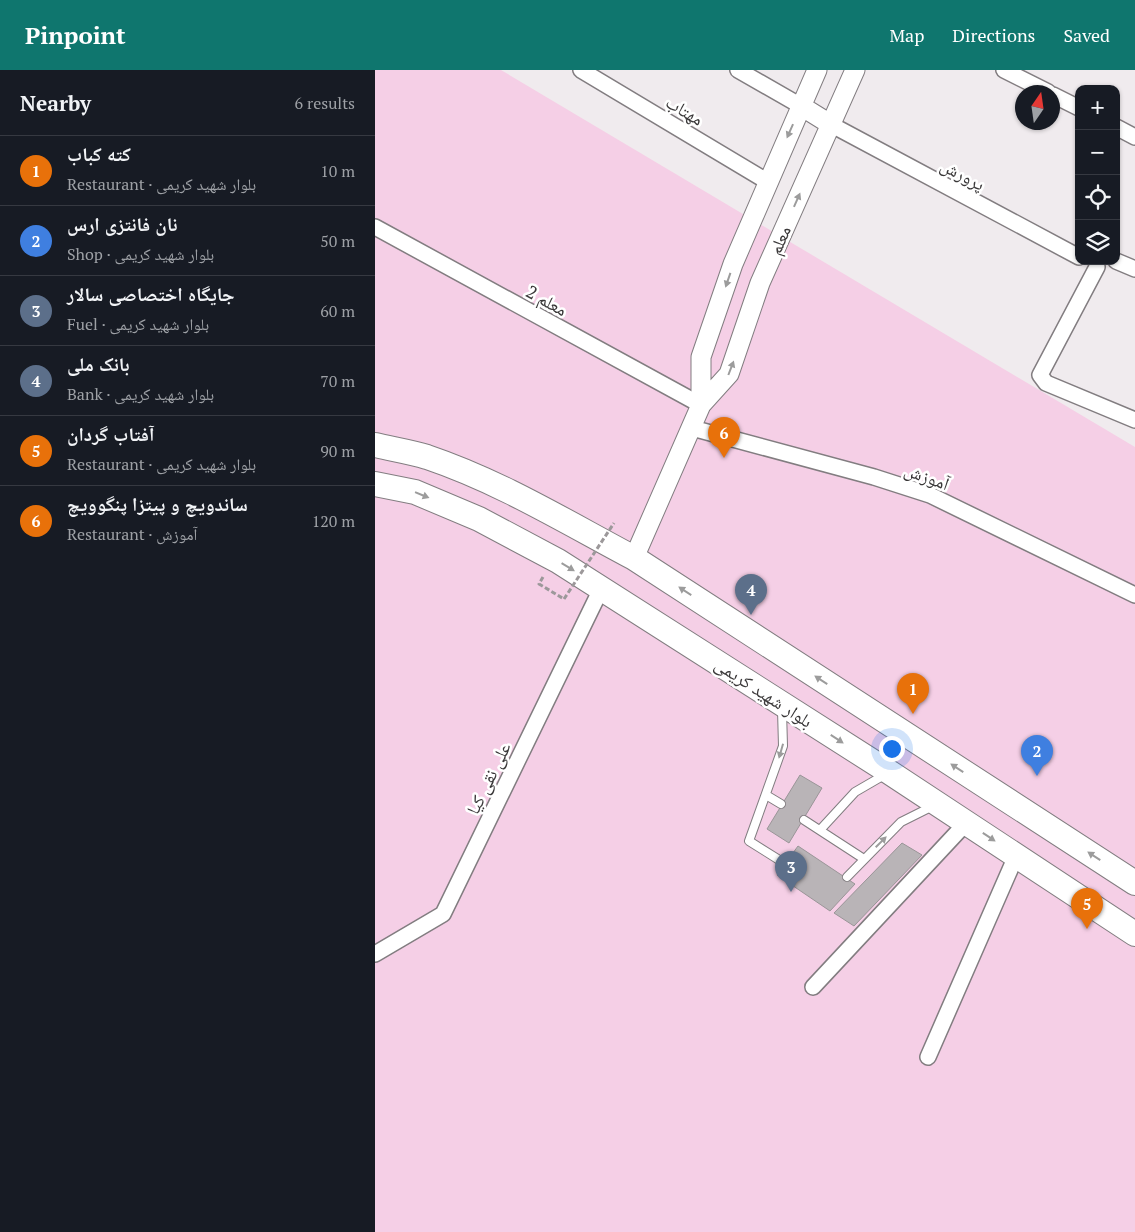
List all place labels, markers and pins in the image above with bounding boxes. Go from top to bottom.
pin: 6 [708,417,740,458]
pin: 4 [735,574,767,615]
pin: 1 [897,673,929,714]
pin: 2 [1021,735,1053,776]
pin: 3 [775,851,807,892]
pin: 5 [1071,888,1103,929]

